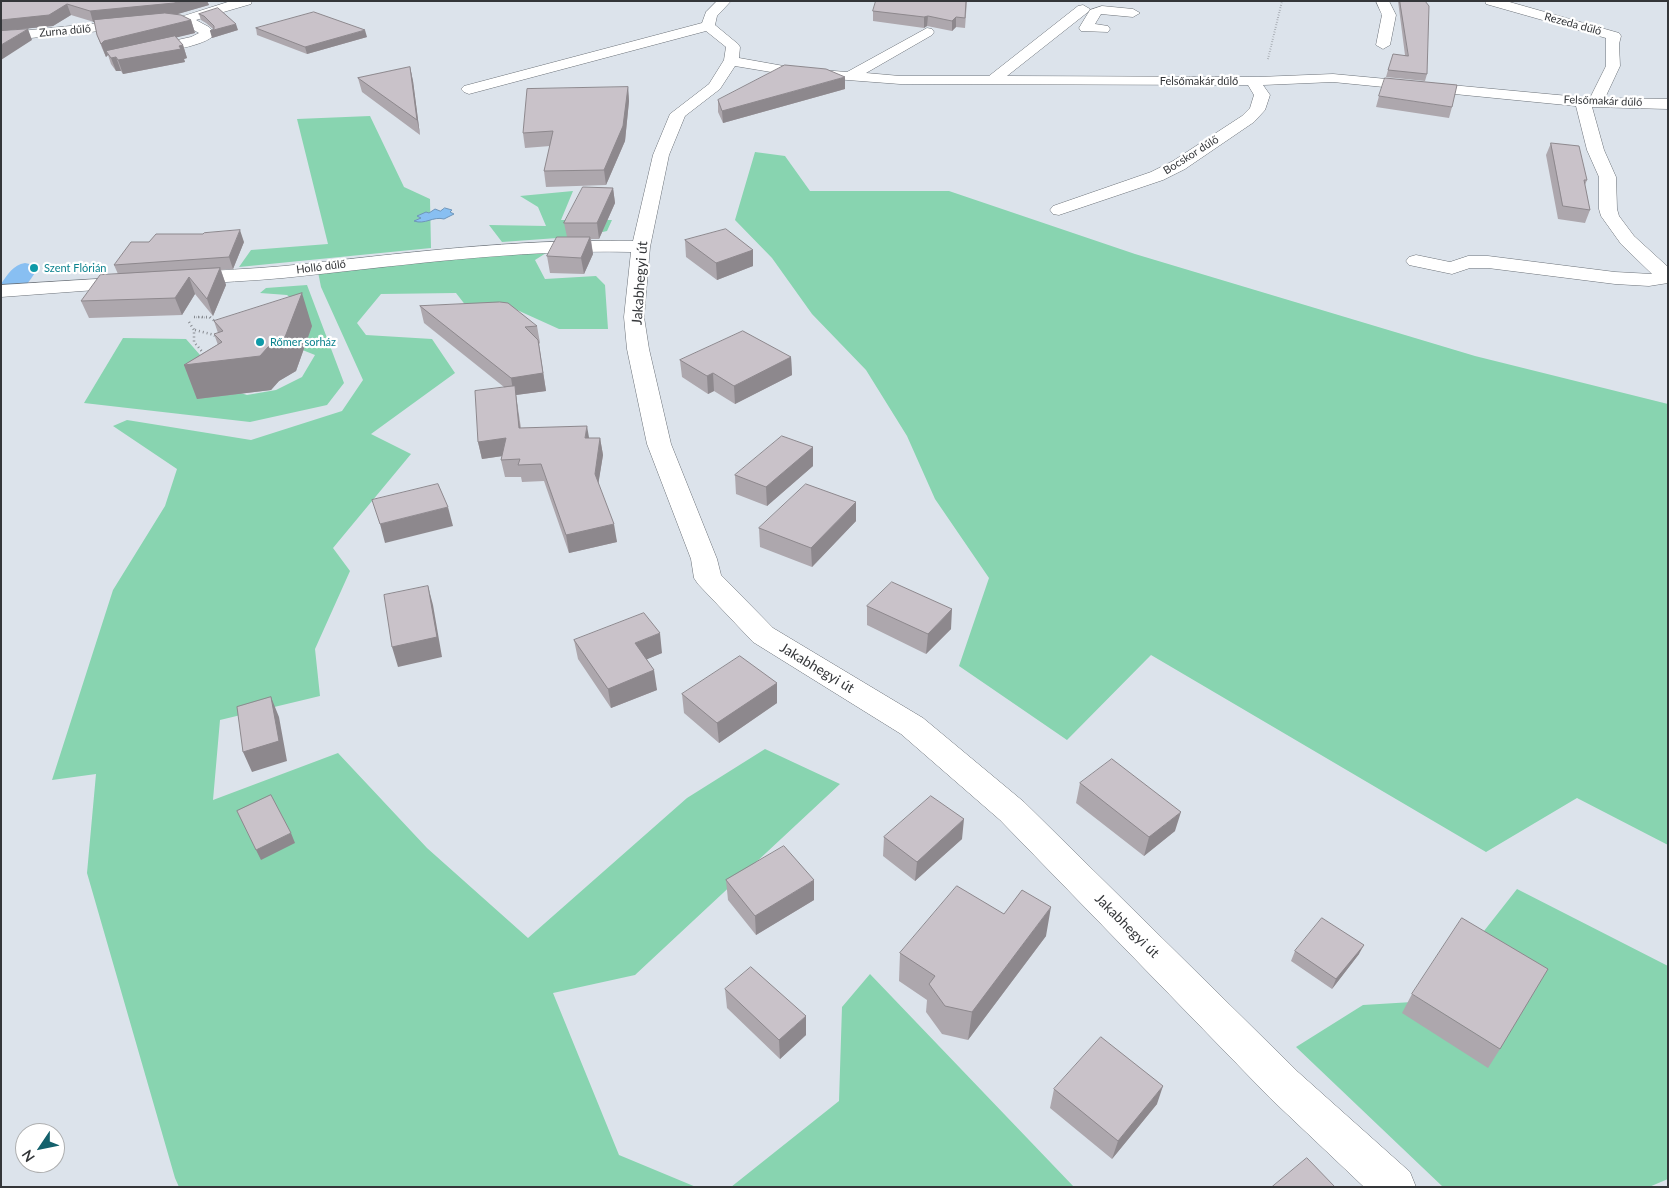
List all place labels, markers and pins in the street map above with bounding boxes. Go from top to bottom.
place label: Szent Flórián [44,261,106,275]
marker: Szent Flórián [28,262,40,274]
place label: Rőmer sorház [270,335,336,349]
marker: Rőmer sorház [254,336,266,348]

